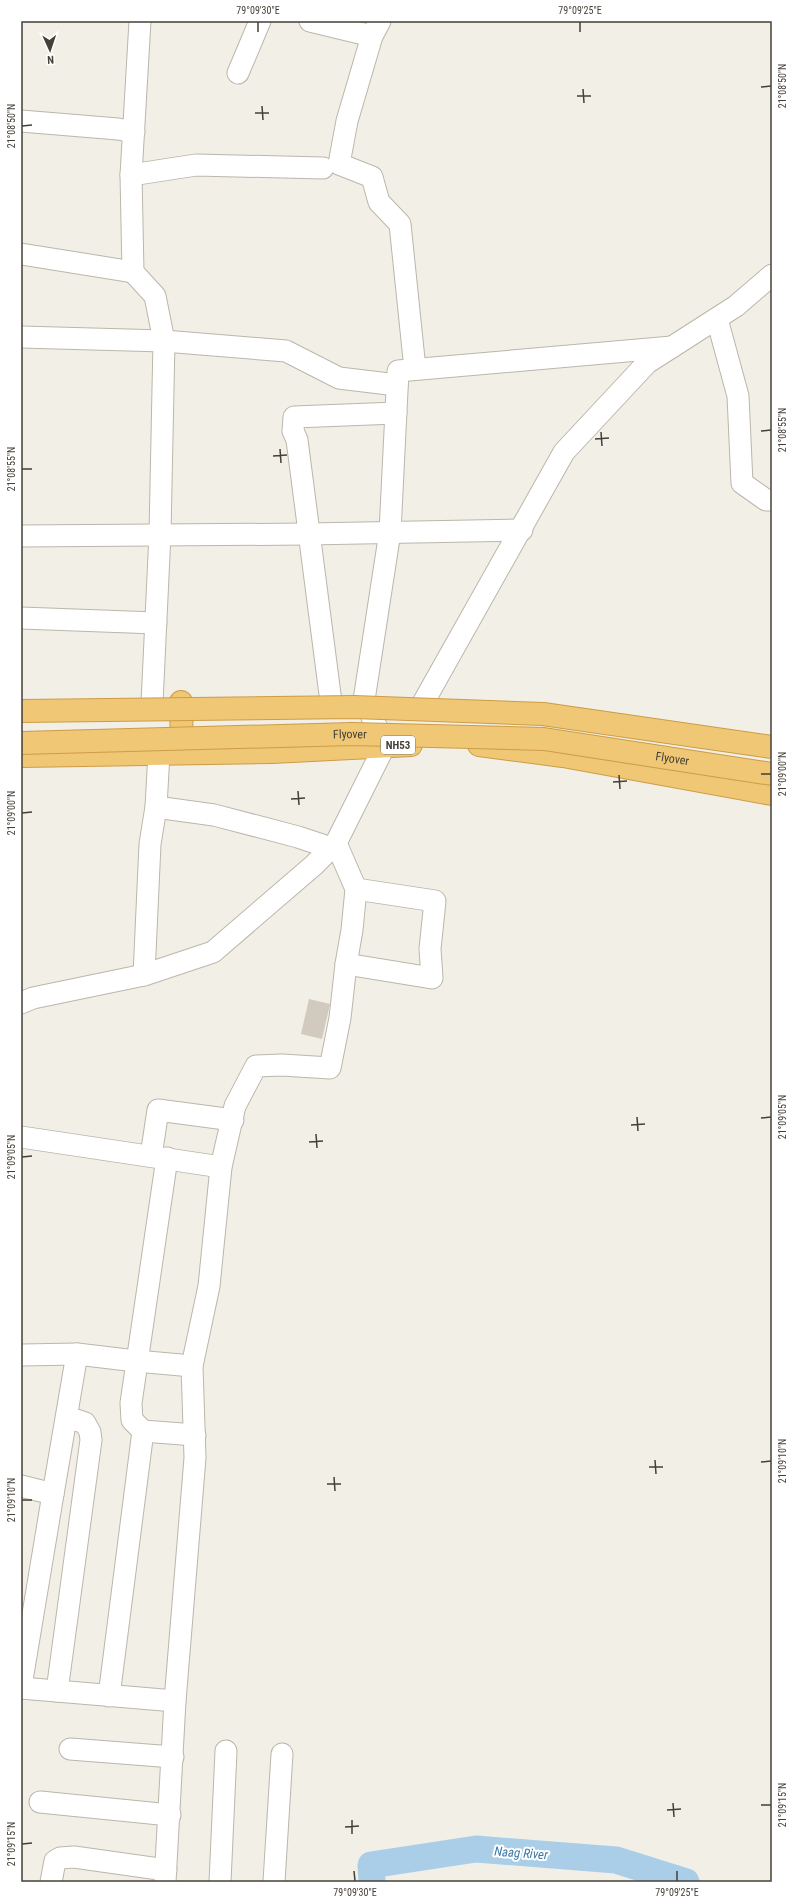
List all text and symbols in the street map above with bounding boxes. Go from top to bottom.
text: 79°09'30"E [236,5,280,16]
text: 79°09'25"E [558,5,602,16]
north arrow [30,30,70,70]
text: N [47,53,54,66]
text: 21°08'50"N [777,64,788,108]
text: 21°08'50"N [6,104,17,148]
text: 21°08'55"N [777,408,788,452]
text: 21°08'55"N [6,447,17,491]
street label: Flyover [333,727,367,742]
road number: NH53 [381,736,415,754]
street label: Flyover [655,749,690,768]
text: 21°09'00"N [777,752,788,796]
text: 21°09'00"N [6,791,17,835]
text: 21°09'05"N [777,1095,788,1139]
text: 21°09'05"N [6,1135,17,1179]
text: 21°09'10"N [777,1439,788,1483]
text: 21°09'10"N [6,1478,17,1522]
text: 21°09'15"N [777,1783,788,1827]
text: 21°09'15"N [6,1822,17,1866]
water label: Naag River [494,1844,549,1862]
text: 79°09'30"E [333,1887,377,1898]
text: 79°09'25"E [655,1887,699,1898]

